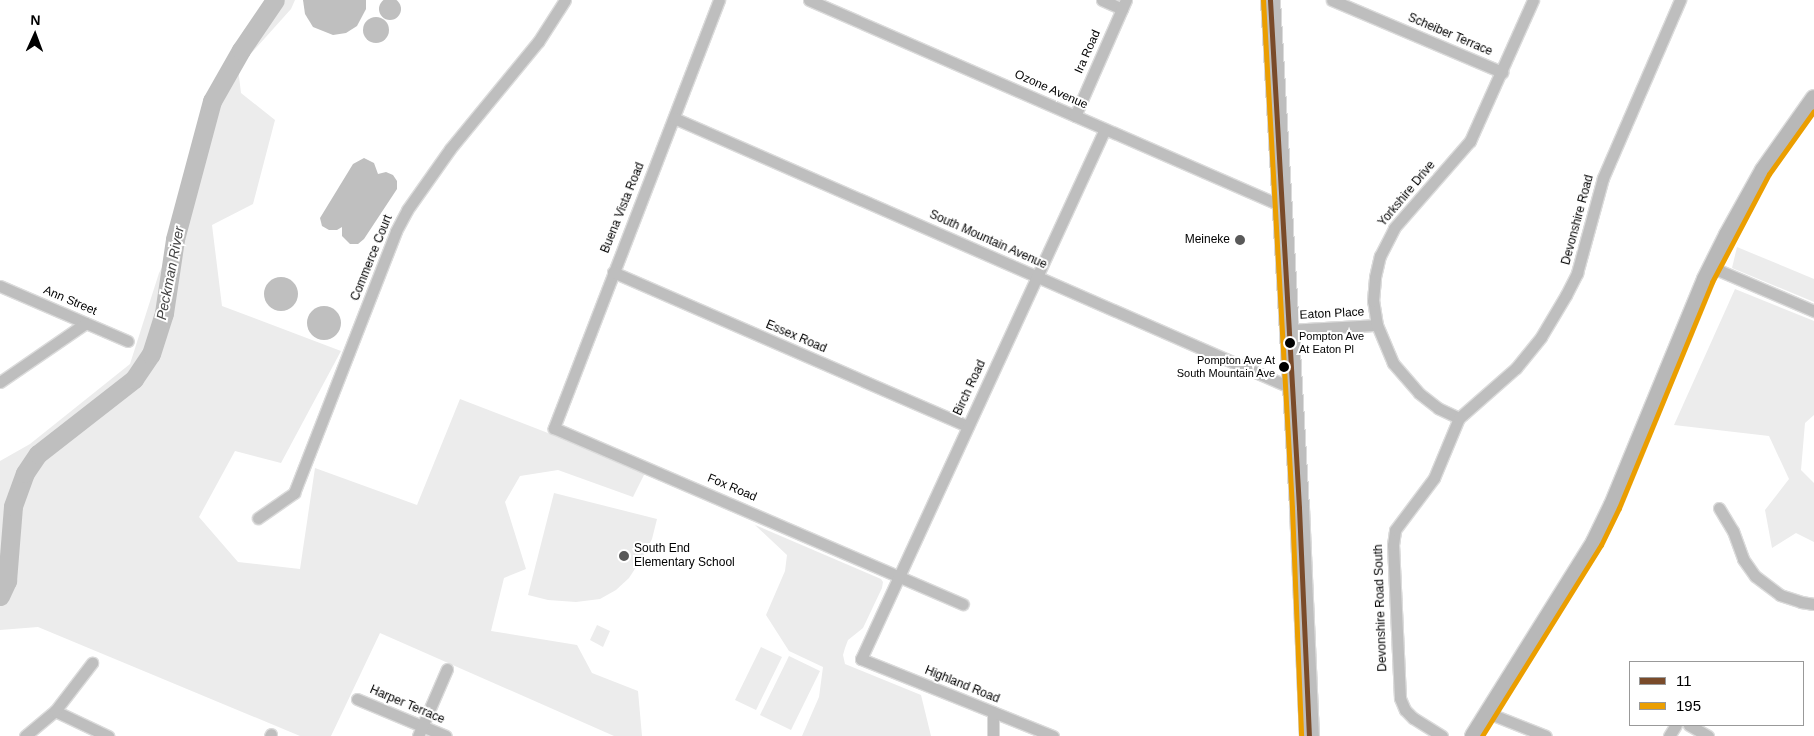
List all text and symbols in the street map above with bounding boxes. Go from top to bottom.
north arrow [10,10,60,60]
street label: Scheiber Terrace [1405,11,1495,59]
text: N [30,12,41,28]
street label: Ira Road [1072,28,1104,76]
street label: Ozone Avenue [1012,67,1090,113]
street label: Yorkshire Drive [1375,158,1439,230]
street label: Buena Vista Road [598,161,648,255]
street label: Devonshire Road [1559,173,1597,267]
street label: South Mountain Avenue [927,207,1049,273]
street label: Commerce Court [348,213,396,303]
water label: Peckman River [153,225,187,321]
place label: Meineke [1185,233,1230,247]
marker: Meineke [1234,234,1246,246]
street label: Ann Street [41,283,99,319]
street label: Eaton Place [1299,305,1365,323]
street label: Essex Road [763,318,829,356]
place label: Pompton Ave At Eaton Pl [1299,330,1365,356]
marker: Pompton Ave At Eaton Pl [1285,338,1295,348]
place label: Pompton Ave At South Mountain Ave [1176,354,1275,380]
street label: Birch Road [951,358,989,418]
marker: Pompton Ave At South Mountain Ave [1279,362,1289,372]
street label: Fox Road [705,471,759,505]
place label: South End Elementary School [634,542,735,570]
street label: Devonshire Road South [1372,544,1390,672]
marker: South End Elementary School [618,550,630,562]
legend [1629,661,1804,726]
street label: Highland Road [922,663,1002,707]
text: 11 [1676,672,1692,689]
street label: Harper Terrace [367,683,447,727]
text: 195 [1676,697,1701,714]

